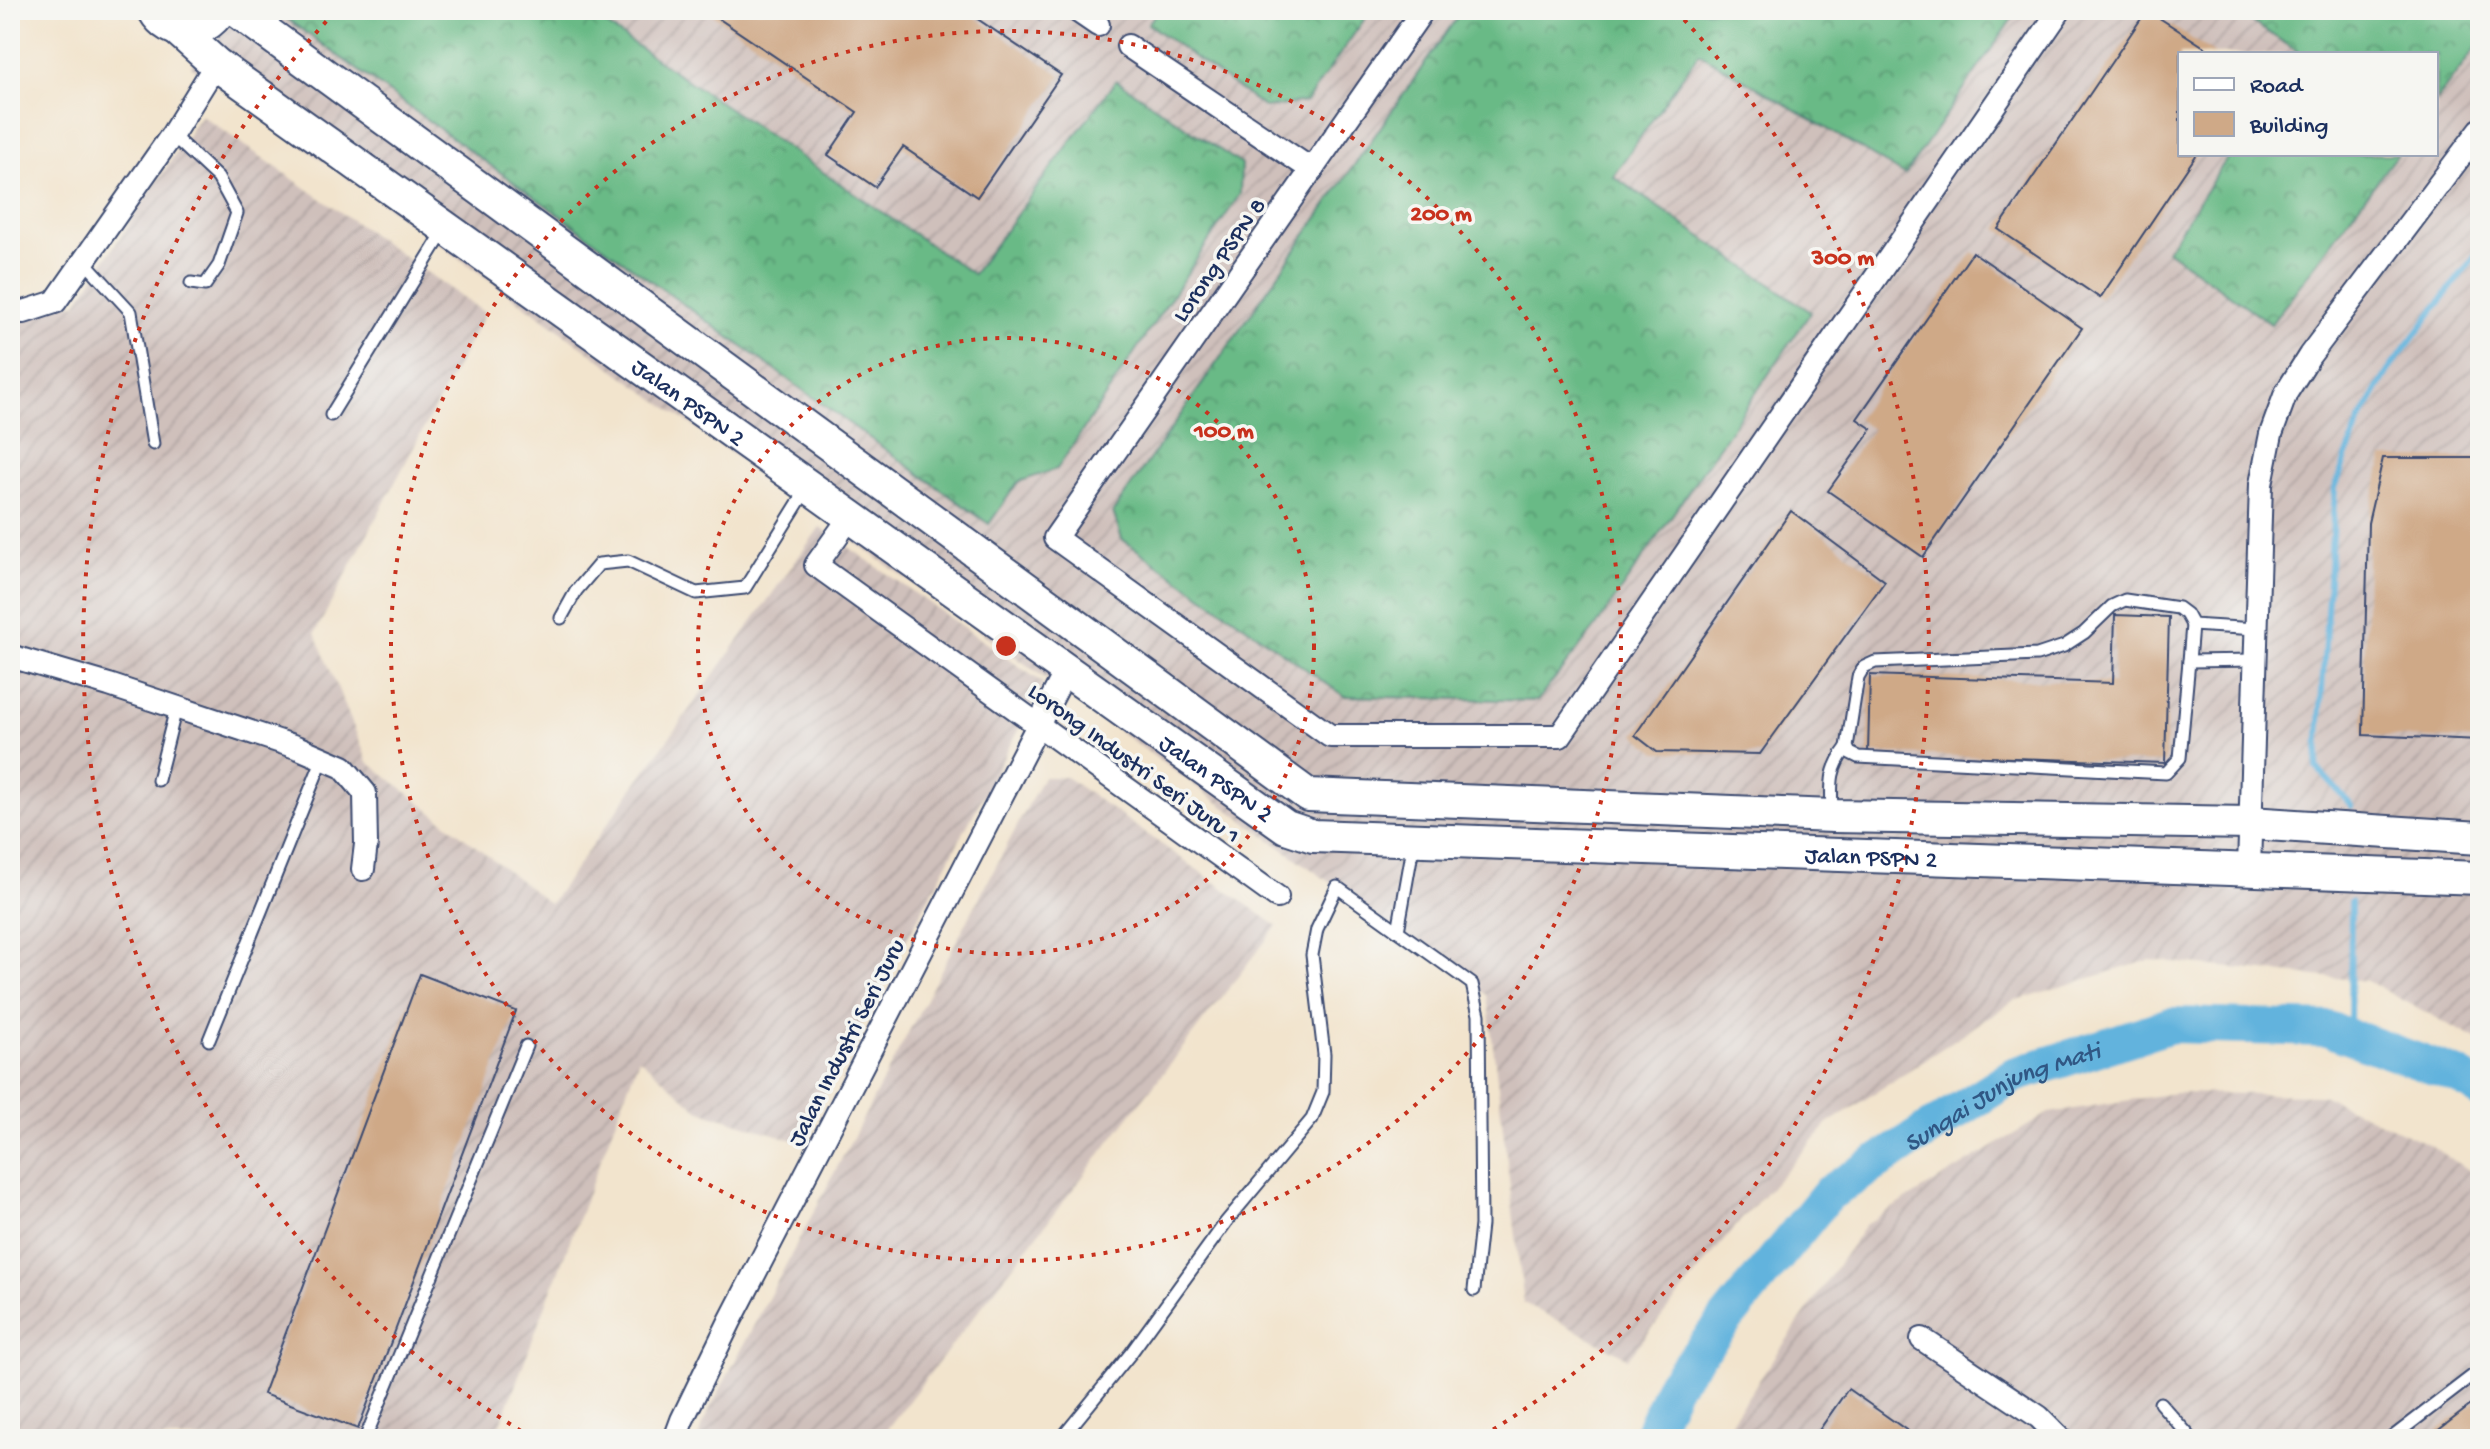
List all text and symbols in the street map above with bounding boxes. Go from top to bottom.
legend [2178,52,2438,156]
text: Road [2250,73,2304,102]
text: Building [2249,113,2328,142]
street label: Lorong PSPN 8 [1167,193,1274,329]
text: 200 m [1410,201,1472,230]
text: 300 m [1811,245,1874,274]
street label: Jalan PSPN 2 [625,354,750,455]
text: 100 m [1193,418,1254,447]
centre of rings [992,632,1020,660]
street label: Lorong Industri Seri Juru 1 [1021,678,1245,852]
street label: Jalan PSPN 2 [1152,730,1277,831]
street label: Jalan PSPN 2 [1804,843,1938,876]
street label: Jalan Industri Seri Juru [783,935,913,1152]
water label: Sungai Junjung Mati [1900,1036,2108,1161]

